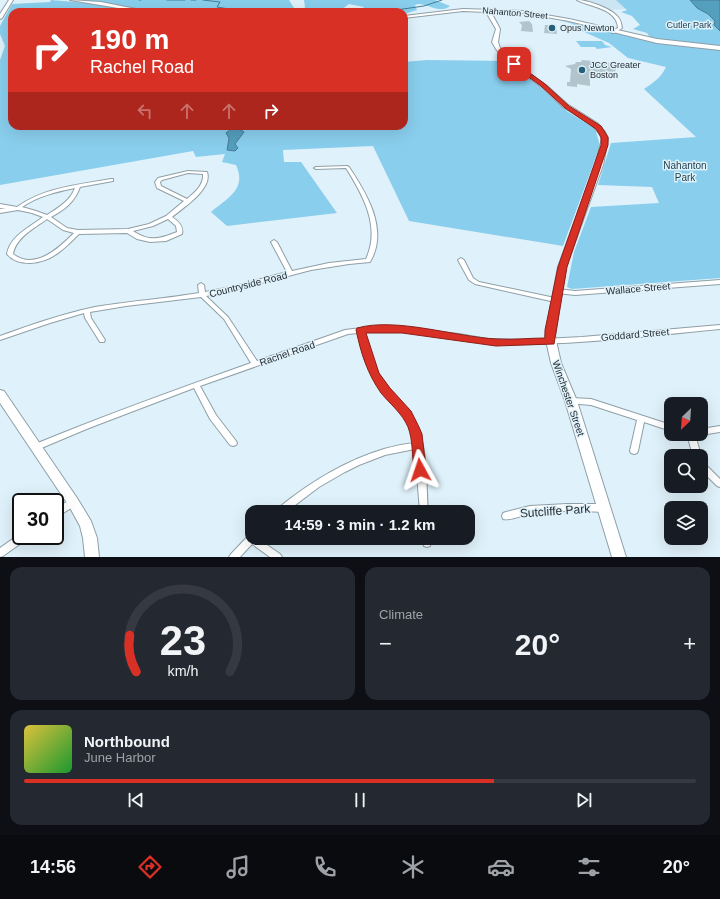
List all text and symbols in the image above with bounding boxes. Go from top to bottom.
street label: Nahanton Street [482,5,549,21]
park label: Cutler Park [666,20,712,30]
marker: Opus Newton [547,23,557,33]
place label: Opus Newton [560,23,615,33]
icon: right [24,24,76,76]
text: 190 m [90,24,169,55]
pin [497,47,531,81]
icon: arrive [503,53,525,75]
text: Rachel Road [90,57,194,77]
place label: JCC Greater Boston [590,60,641,80]
marker: JCC Greater Boston [577,65,587,75]
icon: left [134,100,156,122]
icon: ahead [176,100,198,122]
icon: ahead [218,100,240,122]
icon: right [260,100,282,122]
park label: Nahanton Park [663,160,707,183]
street label: Countryside Road [208,269,288,300]
street label: Wallace Street [605,280,671,297]
street label: Goddard Street [601,326,670,343]
street label: Rachel Road [258,339,316,368]
street label: Winchester Street [550,359,587,438]
north arrow [664,397,708,441]
map controls [664,397,708,545]
position arrow [399,449,441,491]
button: search [664,449,708,493]
speed limit sign: 30 [12,493,64,545]
street label: Sutcliffe Park [519,501,592,520]
button: layers [664,501,708,545]
text: 14:59 · 3 min · 1.2 km [285,516,435,533]
text: Climate [379,607,423,622]
text: 23 [159,616,206,663]
text: 20° [515,628,560,661]
text: − [379,631,392,656]
text: + [683,631,696,656]
text: km/h [167,662,198,678]
text: Northbound [84,733,170,750]
text: June Harbor [84,750,156,765]
icon: previous [125,789,147,811]
icon: pause [349,789,371,811]
icon: next [573,789,595,811]
icon: directions [136,853,164,881]
icon: music [224,853,252,881]
icon: phone [311,853,339,881]
icon: climate [399,853,427,881]
icon: car [487,853,515,881]
icon: filters [575,853,603,881]
text: 14:56 [30,857,76,877]
text: 20° [663,857,690,877]

